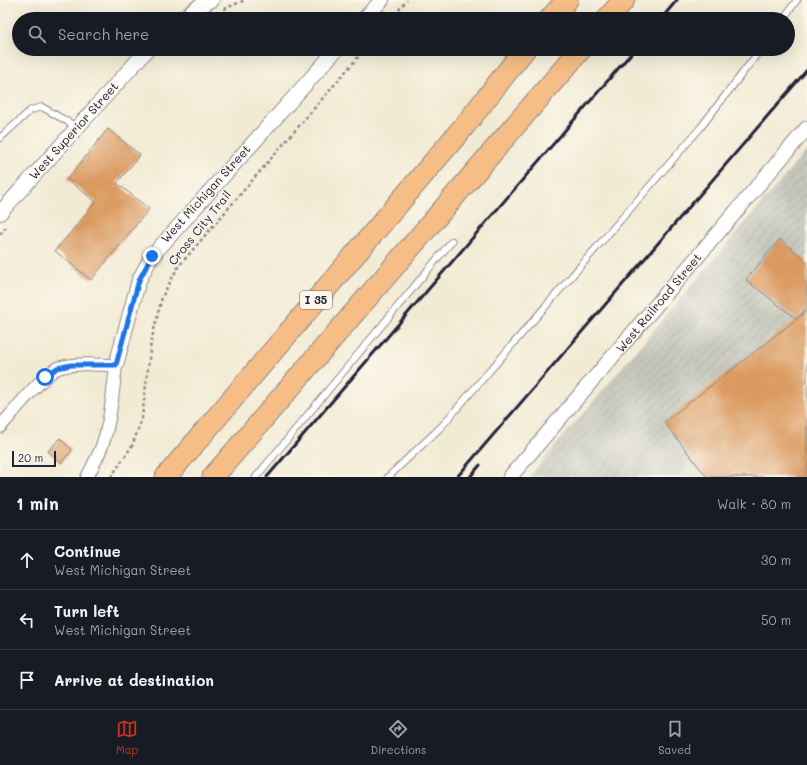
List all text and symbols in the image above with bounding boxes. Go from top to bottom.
search box [12,12,795,56]
icon: search [26,23,48,45]
text: Search here [58,24,149,44]
street label: West Superior Street [25,78,121,182]
street label: West Michigan Street [157,141,254,246]
street label: Cross City Trail [164,187,234,268]
route end [143,247,161,265]
street label: West Railroad Street [612,249,705,355]
road number: I 35 [300,291,332,309]
route start [36,368,54,386]
scale bar [12,449,56,468]
text: 20 m [18,450,43,465]
text: 1 min [16,492,59,514]
text: Walk · 80 m [717,495,791,512]
text: Continue [54,541,121,561]
icon: ahead [16,549,38,571]
text: 30 m [761,551,791,568]
text: West Michigan Street [54,561,191,578]
text: Turn left [54,601,119,621]
icon: left [16,609,38,631]
text: 50 m [761,611,791,628]
text: West Michigan Street [54,621,191,638]
icon: arrive [16,669,38,691]
text: Arrive at destination [54,670,214,690]
tab: Map [116,718,138,757]
tab: Directions [370,718,426,757]
tab: Saved [658,718,691,757]

